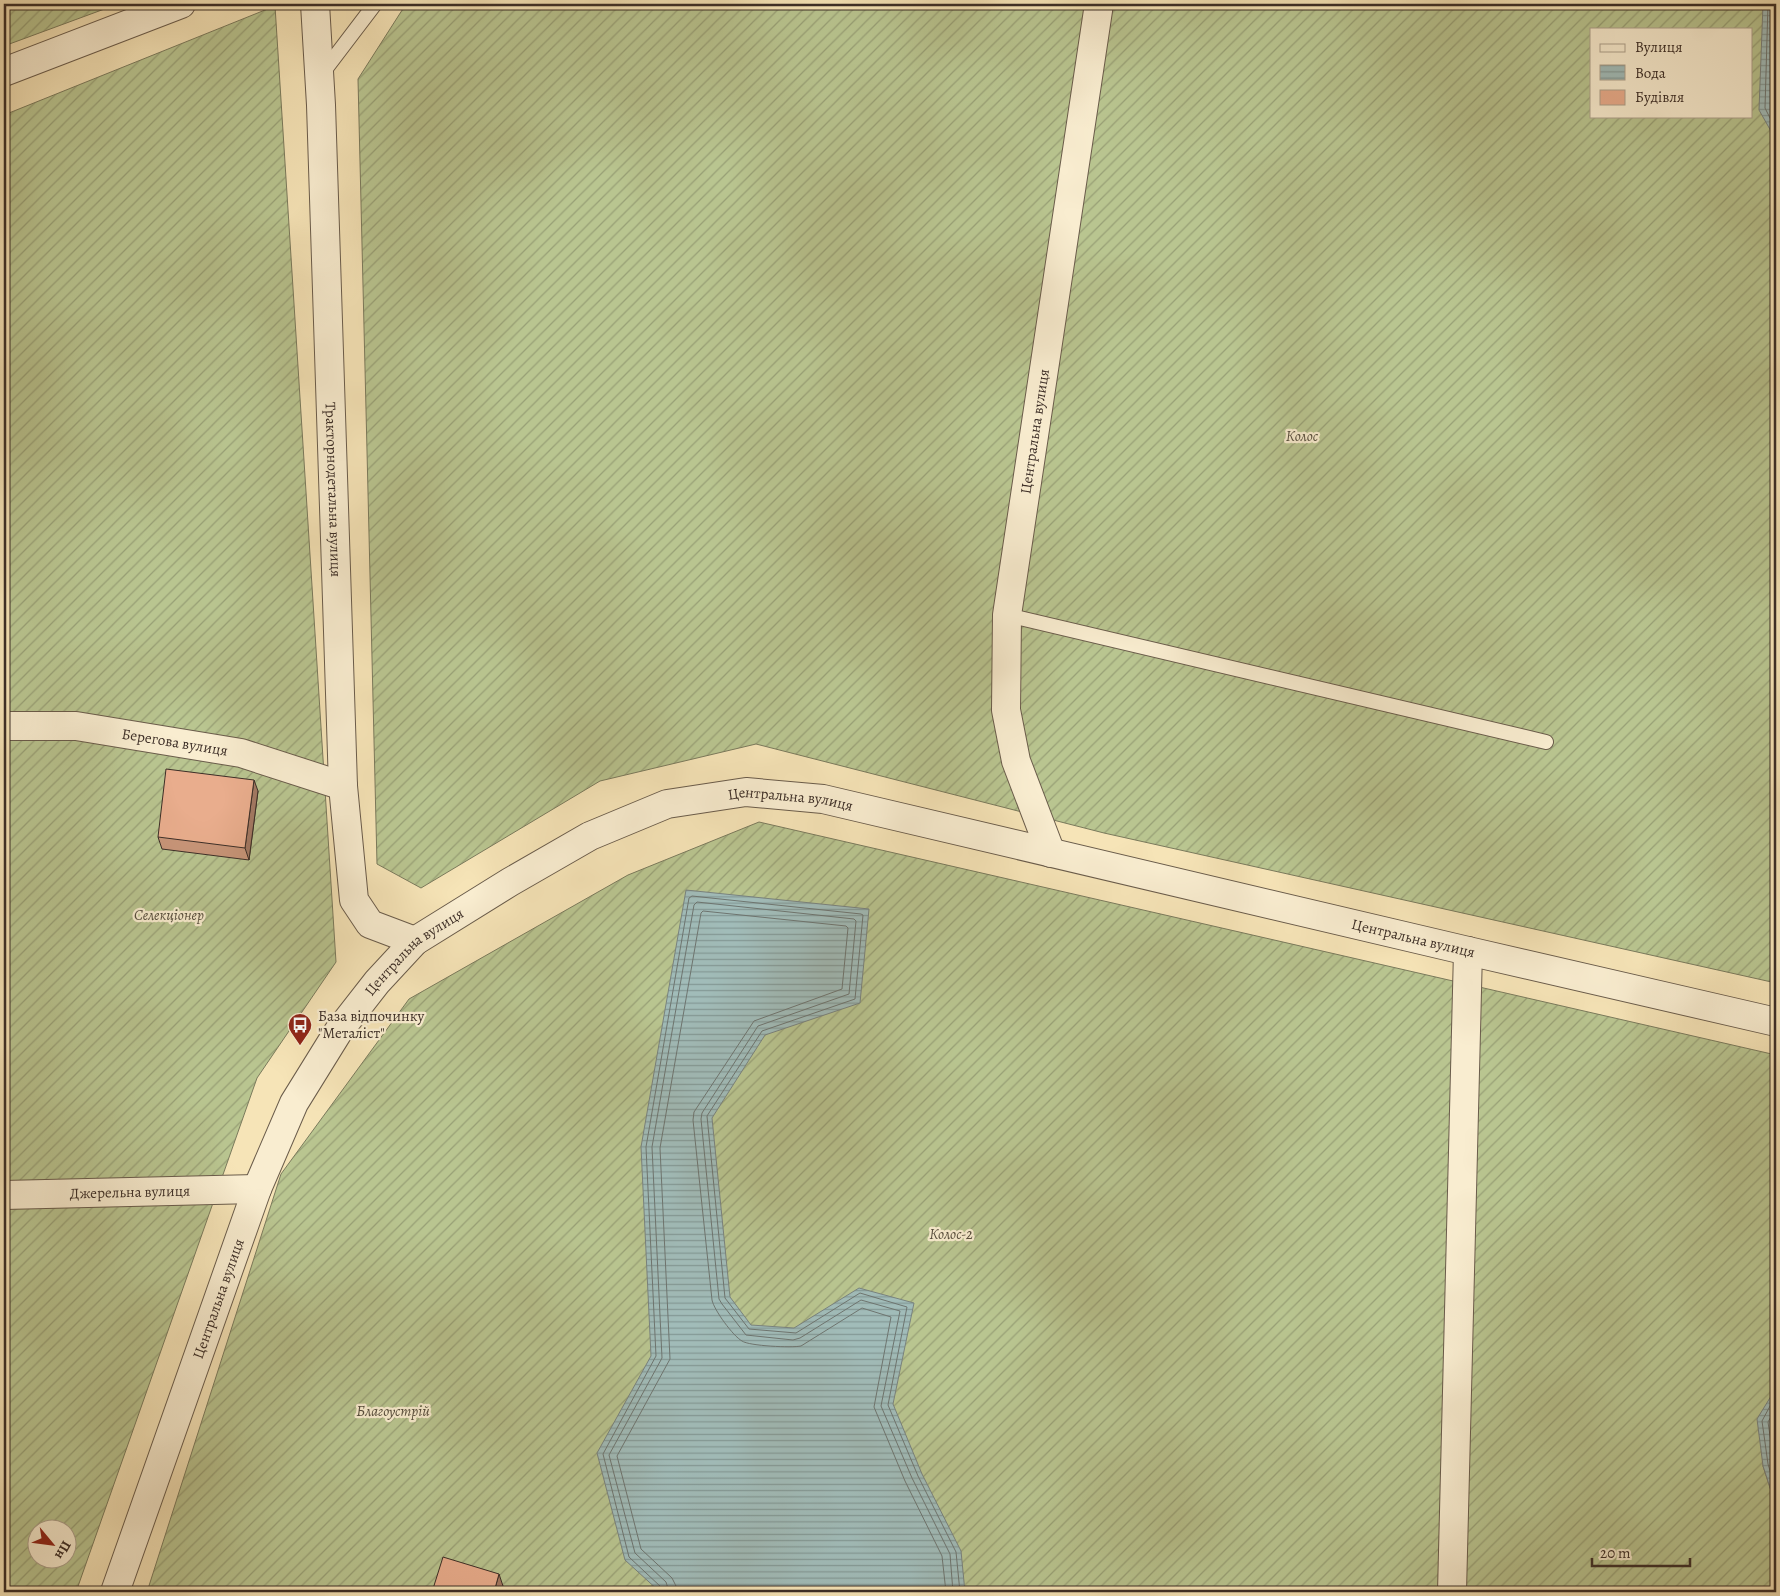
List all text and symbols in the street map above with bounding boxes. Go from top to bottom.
legend [1590,28,1752,118]
text: Вулиця [1635,37,1682,57]
text: Вода [1635,63,1666,83]
text: Будівля [1635,87,1684,107]
street label: Центральна вулиця [1015,368,1054,495]
street label: Тракторнодетальна вулиця [321,402,346,577]
park label: Колос [1286,426,1319,446]
street label: Берегова вулиця [120,724,229,761]
street label: Центральна вулиця [726,782,855,816]
street label: Центральна вулиця [360,903,467,1000]
park label: Селекціонер [134,905,204,925]
street label: Центральна вулиця [1350,914,1477,962]
place label: База відпочинку "Металіст" [318,1006,424,1043]
bus stop icon: База відпочинку "Металіст" [287,1012,313,1046]
street label: Джерельна вулиця [69,1181,190,1203]
park label: Колос-2 [929,1224,973,1244]
street label: Центральна вулиця [188,1236,249,1362]
park label: Благоустрій [356,1401,430,1421]
north arrow [28,1518,78,1568]
scale bar [1592,1536,1690,1568]
text: Пн [50,1537,76,1563]
text: 20 m [1600,1543,1631,1563]

